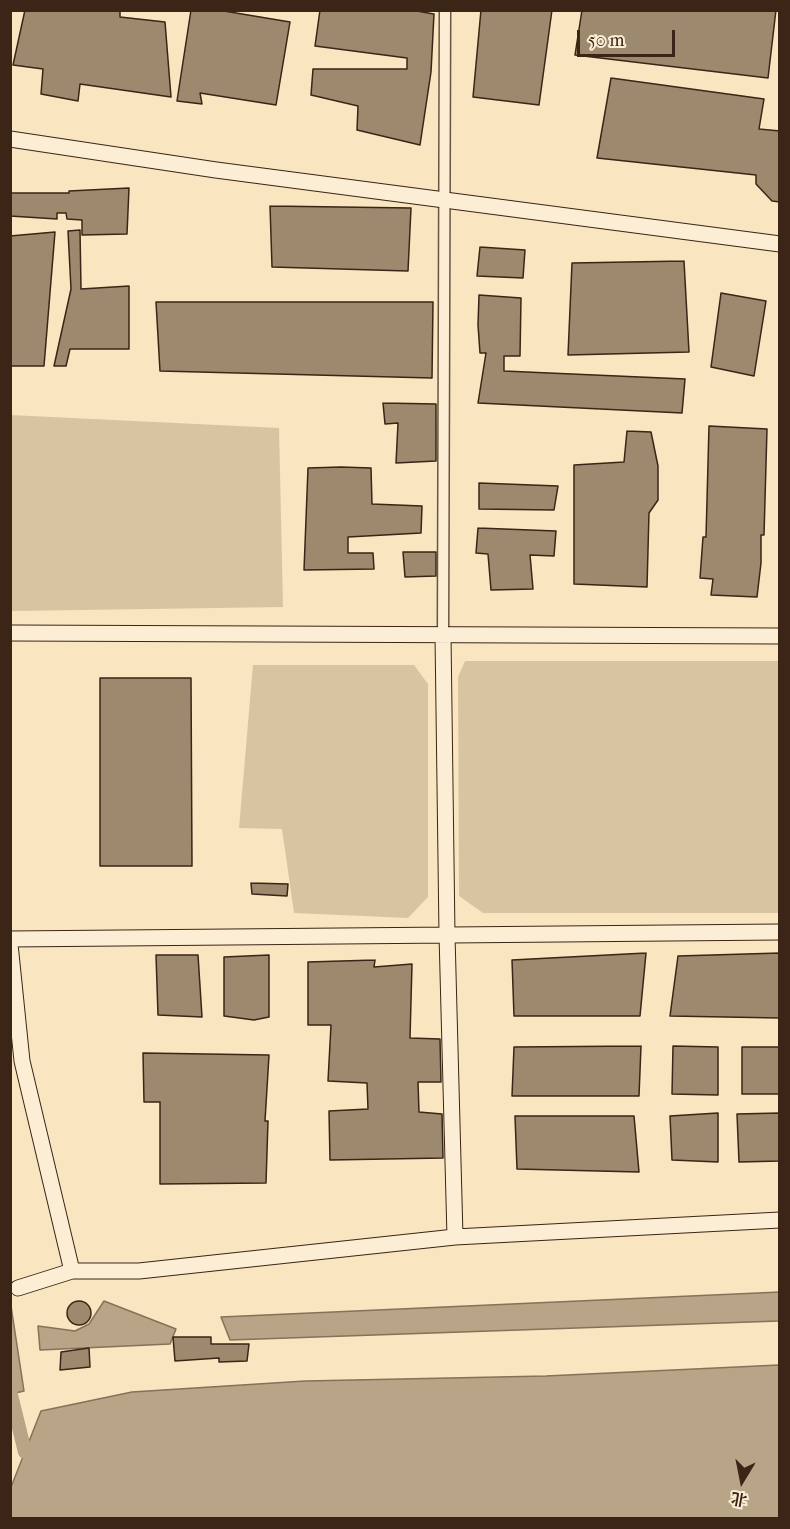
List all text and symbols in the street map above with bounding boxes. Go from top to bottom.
scale bar [580,18,678,56]
text: 50 m [588,30,624,51]
north arrow [712,1451,772,1511]
text: 北 [729,1488,748,1510]

